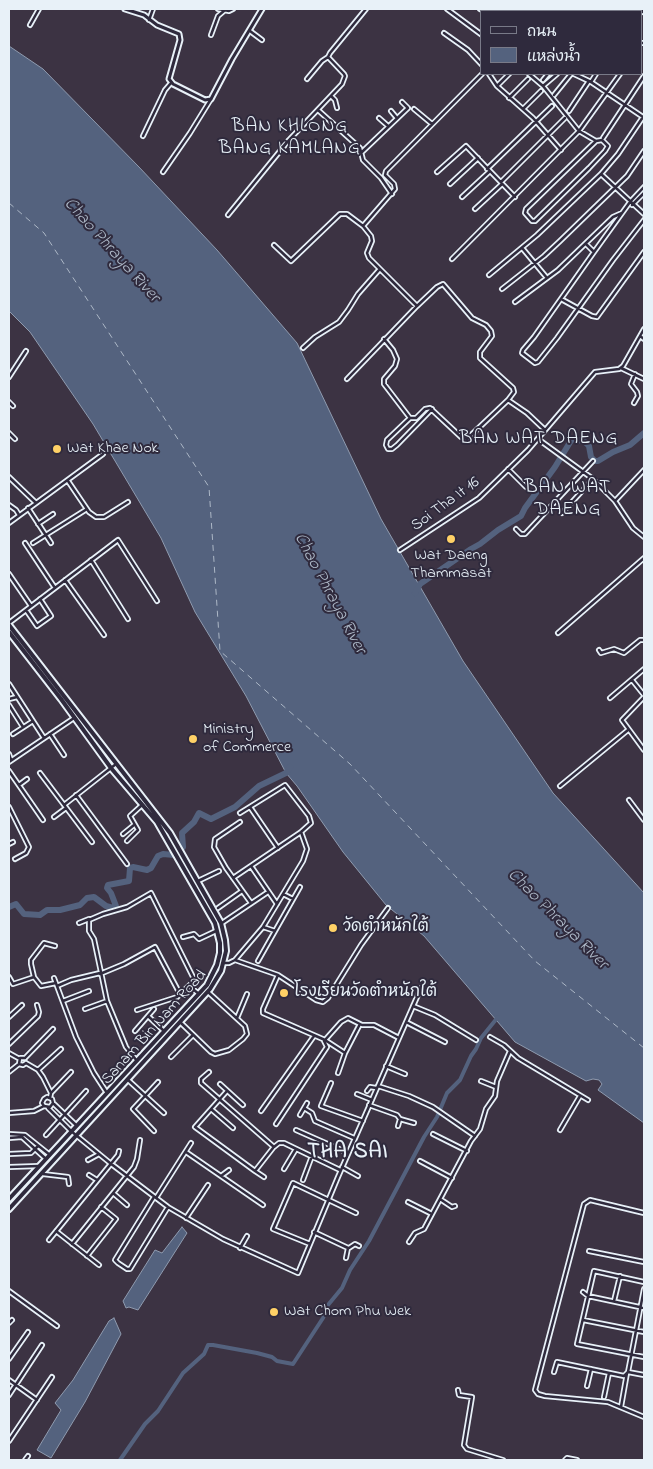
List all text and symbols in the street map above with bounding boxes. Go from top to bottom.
legend [480,10,643,75]
text: ถนน [527,21,556,43]
text: แหล่งน้ำ [527,46,581,68]
district label: BAN KHLONG BANG KAMLANG [218,117,362,161]
water label: Chao Phraya River [58,194,164,308]
district label: BAN WAT DAENG [458,429,620,451]
place label: Wat Khae Nok [67,439,158,459]
marker: Wat Khae Nok [51,443,63,455]
street label: Soi Tha It 16 [408,474,484,536]
district label: BAN WAT DAENG [524,478,612,522]
water label: Chao Phraya River [288,530,370,658]
marker: Wat Daeng Thammasat [445,533,457,545]
place label: Wat Daeng Thammasat [410,546,492,584]
place label: Ministry of Commerce [203,720,291,758]
marker: Ministry of Commerce [187,733,199,745]
water label: Chao Phraya River [502,865,612,975]
place label: วัดตำหนักใต้ [343,918,429,938]
marker: วัดตำหนักใต้ [327,922,339,934]
street label: Sanam Bin Nam Road [98,967,212,1089]
place label: โรงเรียนวัดตำหนักใต้ [294,983,437,1003]
marker: โรงเรียนวัดตำหนักใต้ [278,987,290,999]
district label: THA SAI [307,1141,389,1167]
place label: Wat Chom Phu Wek [284,1302,411,1322]
marker: Wat Chom Phu Wek [268,1306,280,1318]

